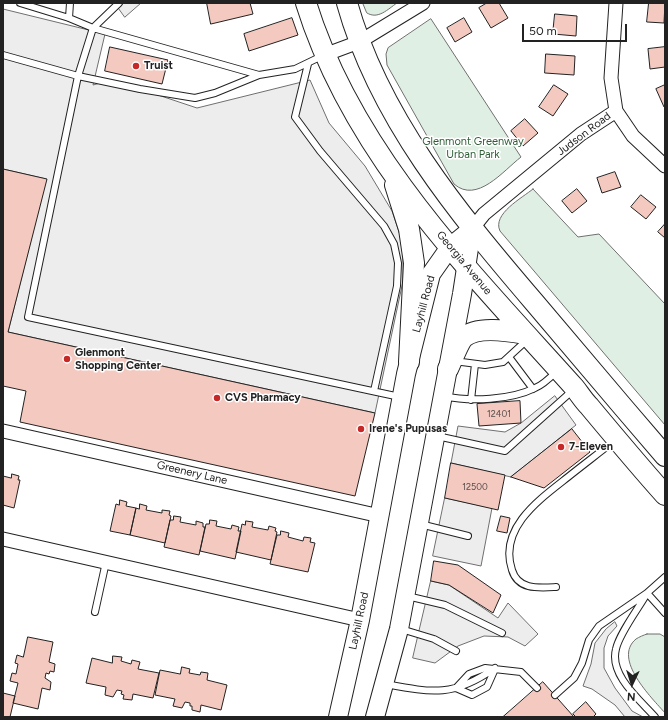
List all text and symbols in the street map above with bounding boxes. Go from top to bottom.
scale bar [524,16,629,42]
text: 50 m [529,24,557,38]
place label: Truist [144,59,173,73]
marker: Truist [131,61,141,71]
street label: Judson Road [554,109,614,159]
park label: Glenmont Greenway Urban Park [422,135,524,161]
street label: Georgia Avenue [434,228,494,298]
street label: Layhill Road [410,274,438,334]
place label: Glenmont Shopping Center [75,346,161,372]
marker: Glenmont Shopping Center [62,354,72,364]
place label: CVS Pharmacy [225,391,301,405]
marker: CVS Pharmacy [212,393,222,403]
house number: 12401 [487,409,511,419]
place label: Irene's Pupusas [369,422,447,436]
marker: Irene's Pupusas [356,424,366,434]
place label: 7-Eleven [569,440,613,454]
marker: 7-Eleven [556,442,566,452]
street label: Greenery Lane [155,458,229,488]
house number: 12500 [462,482,488,492]
street label: Layhill Road [346,591,372,651]
north arrow [612,664,652,704]
text: N [626,690,636,703]

